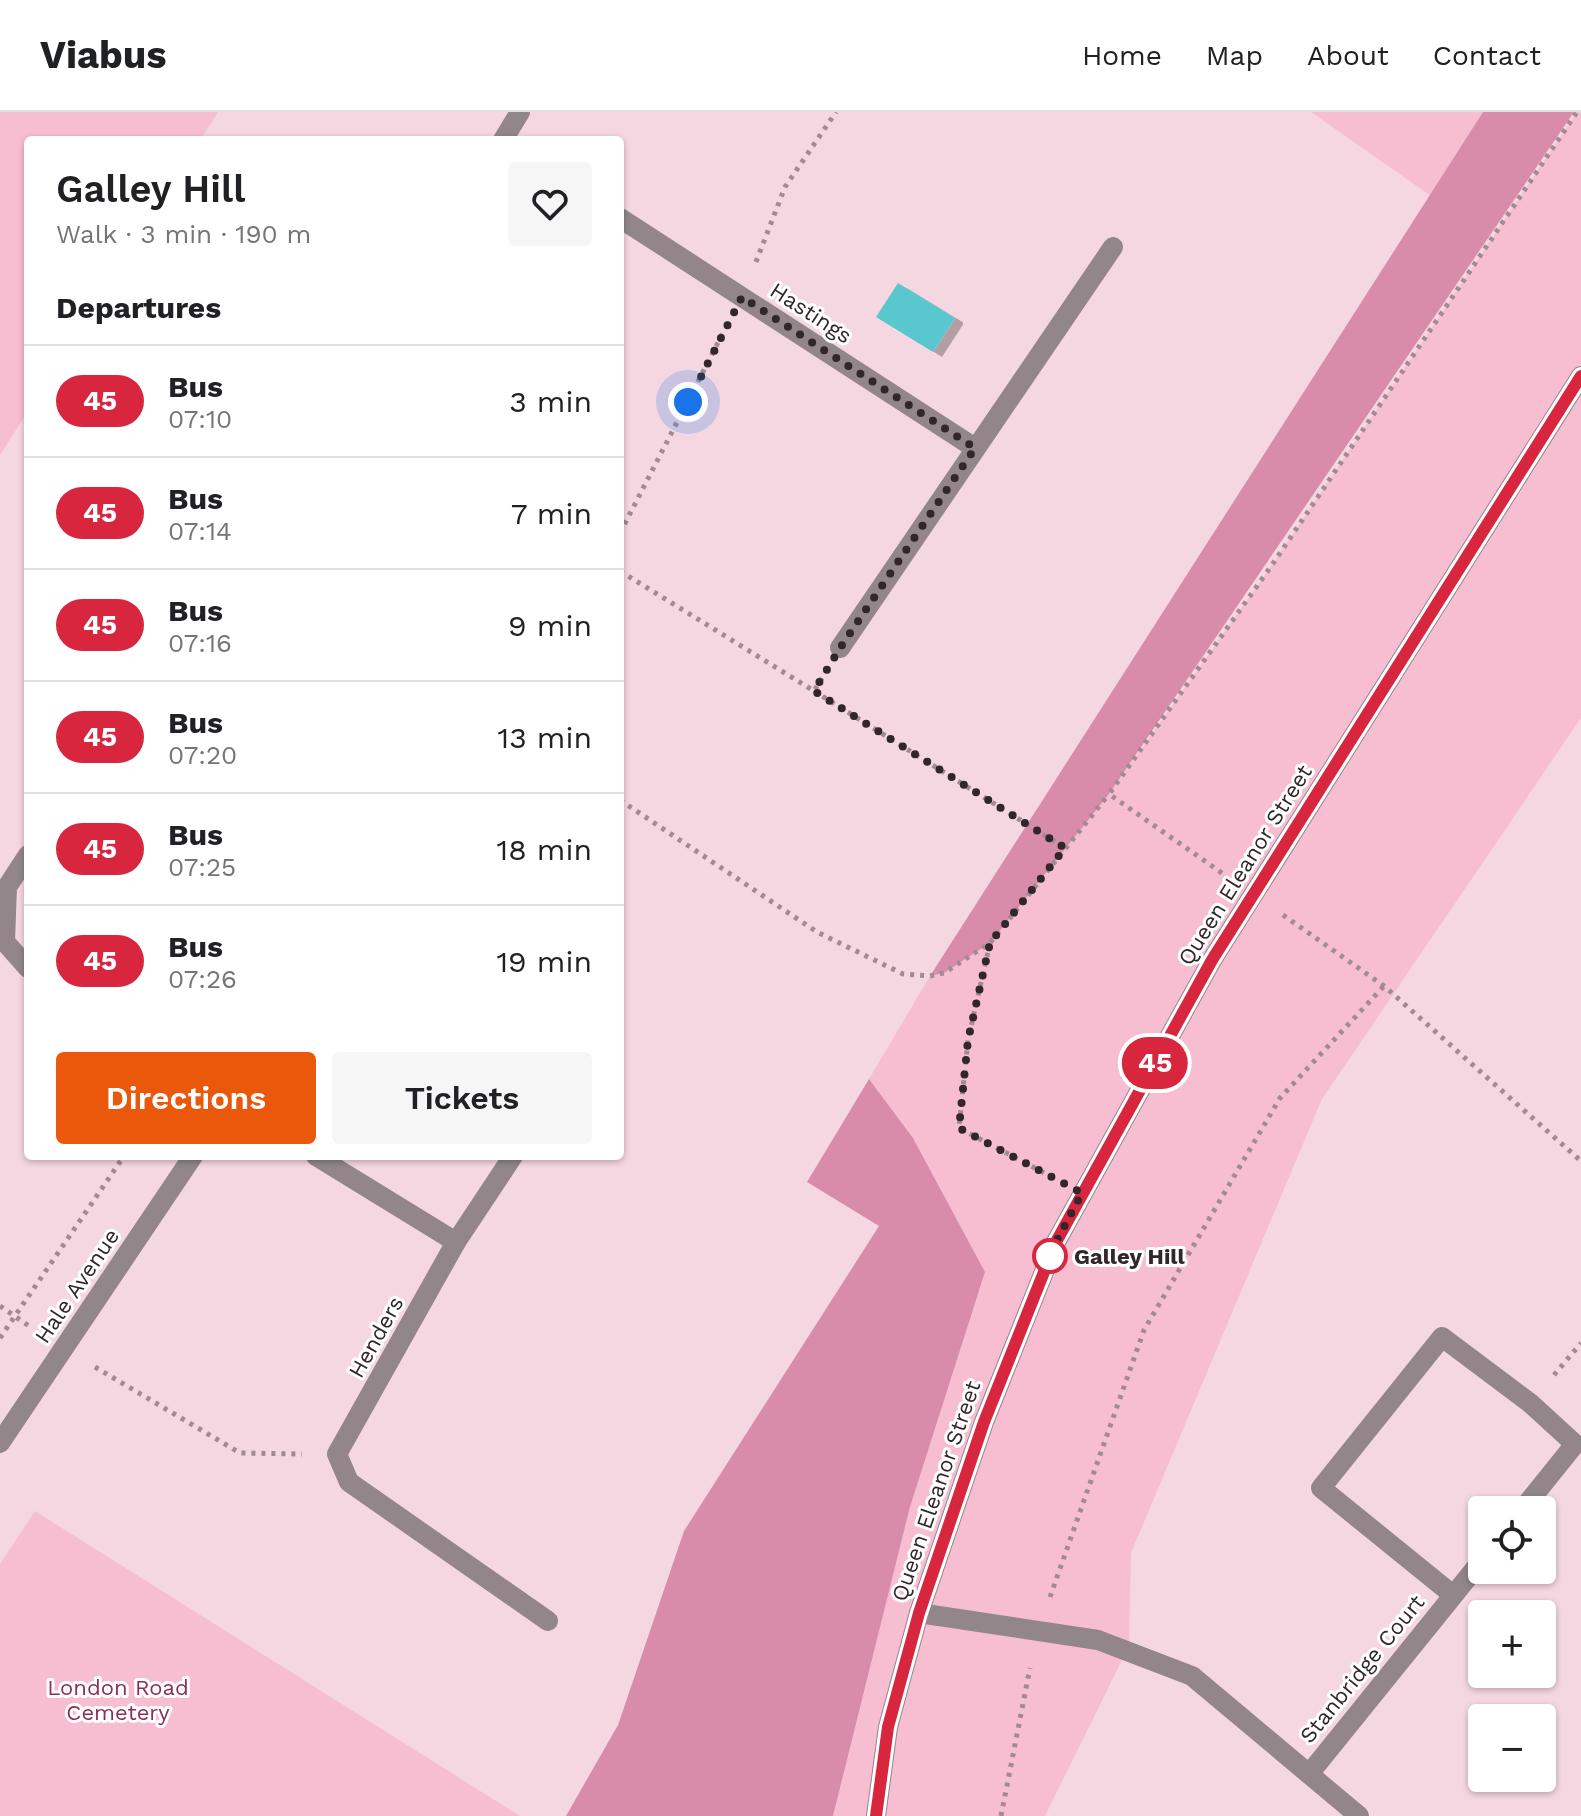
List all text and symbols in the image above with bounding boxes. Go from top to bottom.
text: Viabus [40,33,167,77]
text: Home [1082,39,1162,72]
text: Map [1206,39,1263,72]
text: About [1307,39,1389,72]
text: Contact [1433,39,1541,72]
button: heart [508,162,592,246]
text: Galley Hill [56,167,245,211]
text: Walk · 3 min · 190 m [56,219,311,249]
street label: Hastings [766,277,856,349]
text: Departures [56,290,221,325]
text: Bus [168,369,223,404]
your location [668,382,708,422]
text: 45 [83,384,117,417]
text: 3 min [509,384,592,419]
text: 07:10 [168,404,232,434]
text: Bus [168,481,223,516]
text: 45 [83,496,117,529]
text: 7 min [511,496,592,531]
text: 07:14 [168,516,232,546]
text: Bus [168,593,223,628]
text: 45 [83,608,117,641]
text: 9 min [508,608,592,643]
text: 07:16 [168,628,232,658]
text: Bus [168,705,223,740]
text: 45 [83,720,117,753]
text: 13 min [497,720,592,755]
text: 07:20 [168,740,237,770]
street label: Queen Eleanor Street [1173,760,1317,970]
text: Bus [168,817,223,852]
text: 45 [83,832,117,865]
text: 18 min [496,832,592,867]
text: 07:25 [168,852,236,882]
text: Bus [168,929,223,964]
text: 45 [83,944,117,977]
text: 19 min [496,944,592,979]
text: 07:26 [168,964,237,994]
line badge: 45 [1119,1037,1191,1089]
text: 45 [1138,1046,1172,1079]
button: Directions [56,1052,316,1144]
button: Tickets [332,1052,592,1144]
street label: Hale Avenue [30,1224,124,1348]
marker: Galley Hill [1033,1239,1067,1273]
place label: Galley Hill [1074,1244,1186,1269]
street label: Henders [344,1292,408,1382]
street label: Queen Eleanor Street [887,1378,985,1604]
map controls [1468,1496,1556,1792]
button: locate [1468,1496,1556,1584]
street label: Stanbridge Court [1295,1590,1429,1748]
button: + [1468,1600,1556,1688]
park label: London Road Cemetery [47,1675,189,1725]
button: − [1468,1704,1556,1792]

